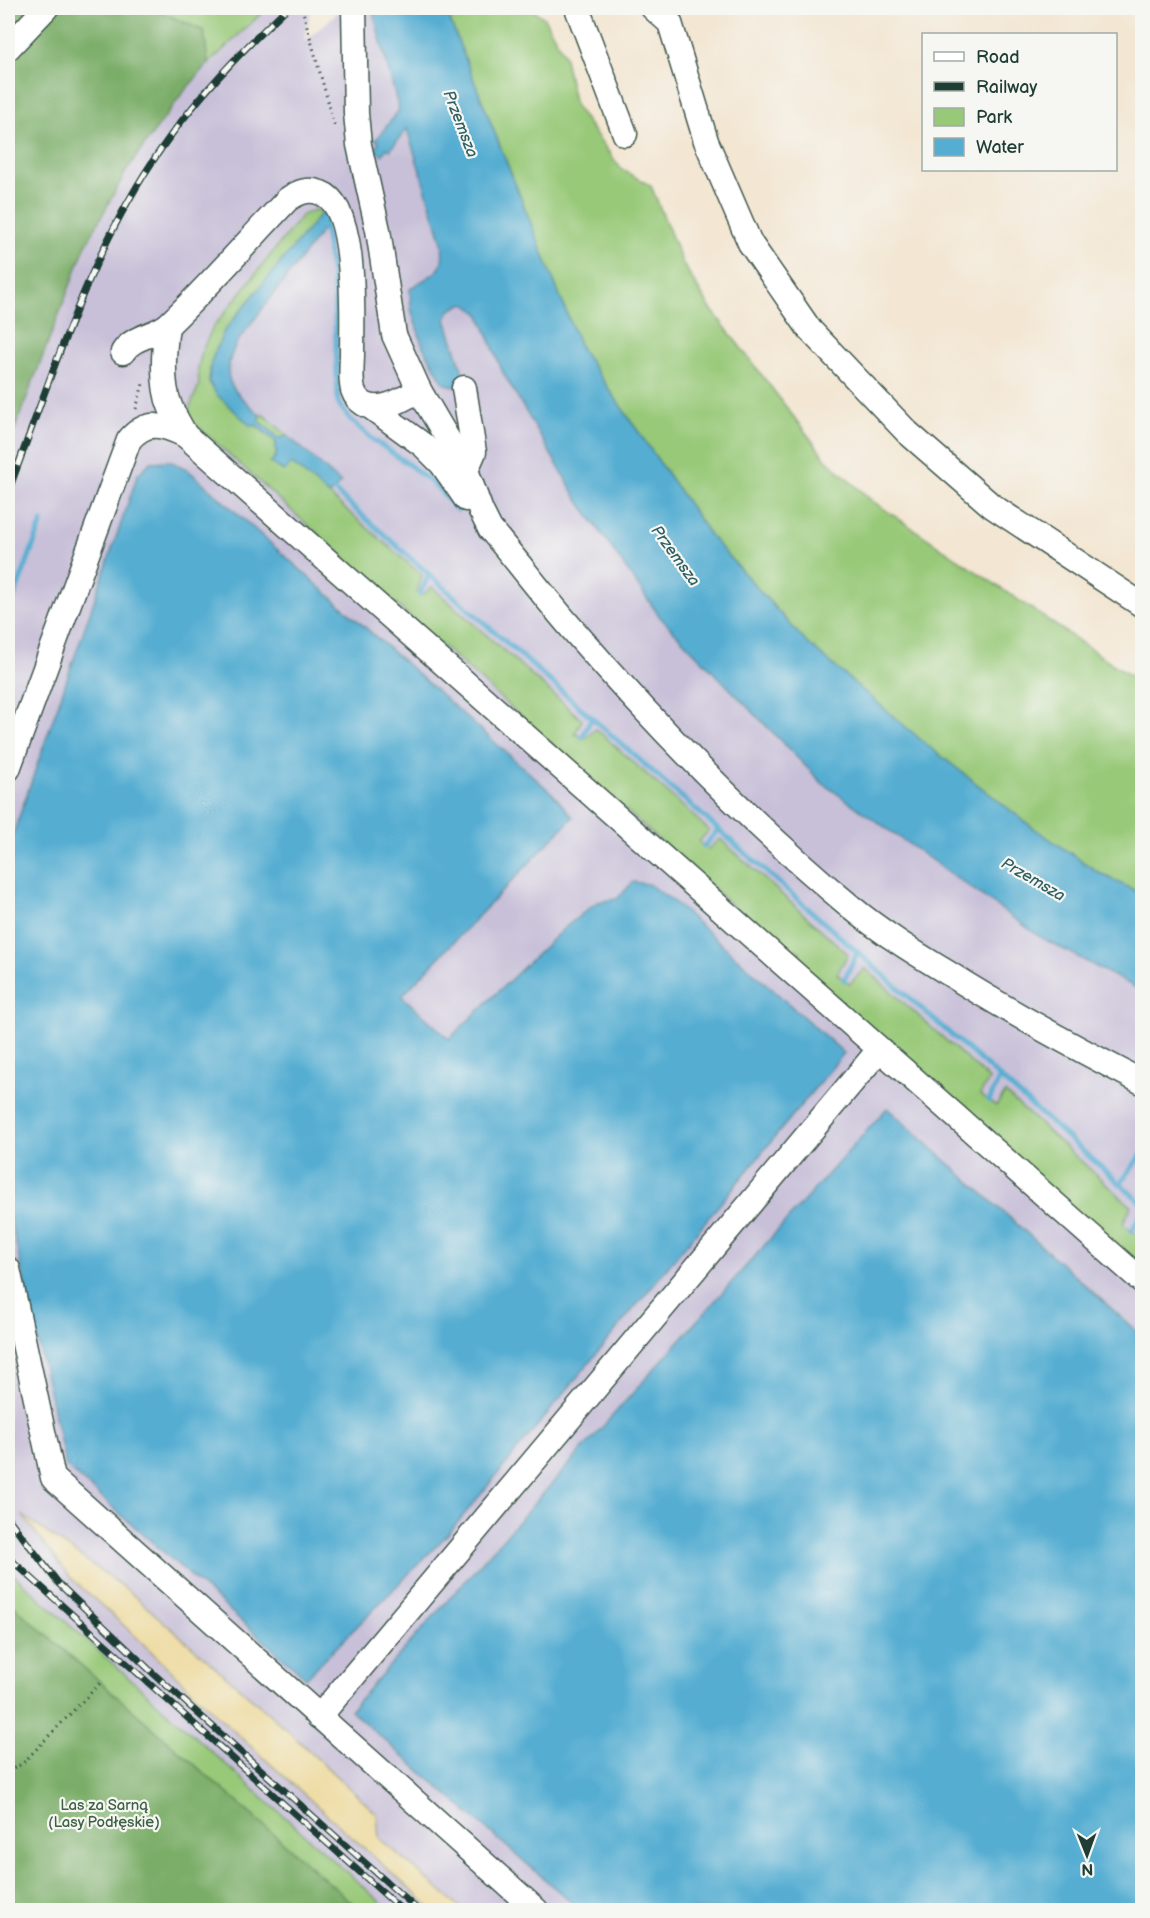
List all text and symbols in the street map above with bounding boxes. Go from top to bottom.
legend [922,33,1117,171]
text: Road [976,47,1020,68]
text: Railway [976,77,1038,98]
water label: Przemsza [439,88,481,160]
text: Park [976,107,1012,128]
text: Water [976,137,1024,158]
water label: Przemsza [647,522,703,590]
water label: Przemsza [998,854,1068,906]
park label: Las za Sarną (Lasy Podłęskie) [48,1796,160,1832]
north arrow [1057,1825,1117,1885]
text: N [1081,1859,1093,1878]

